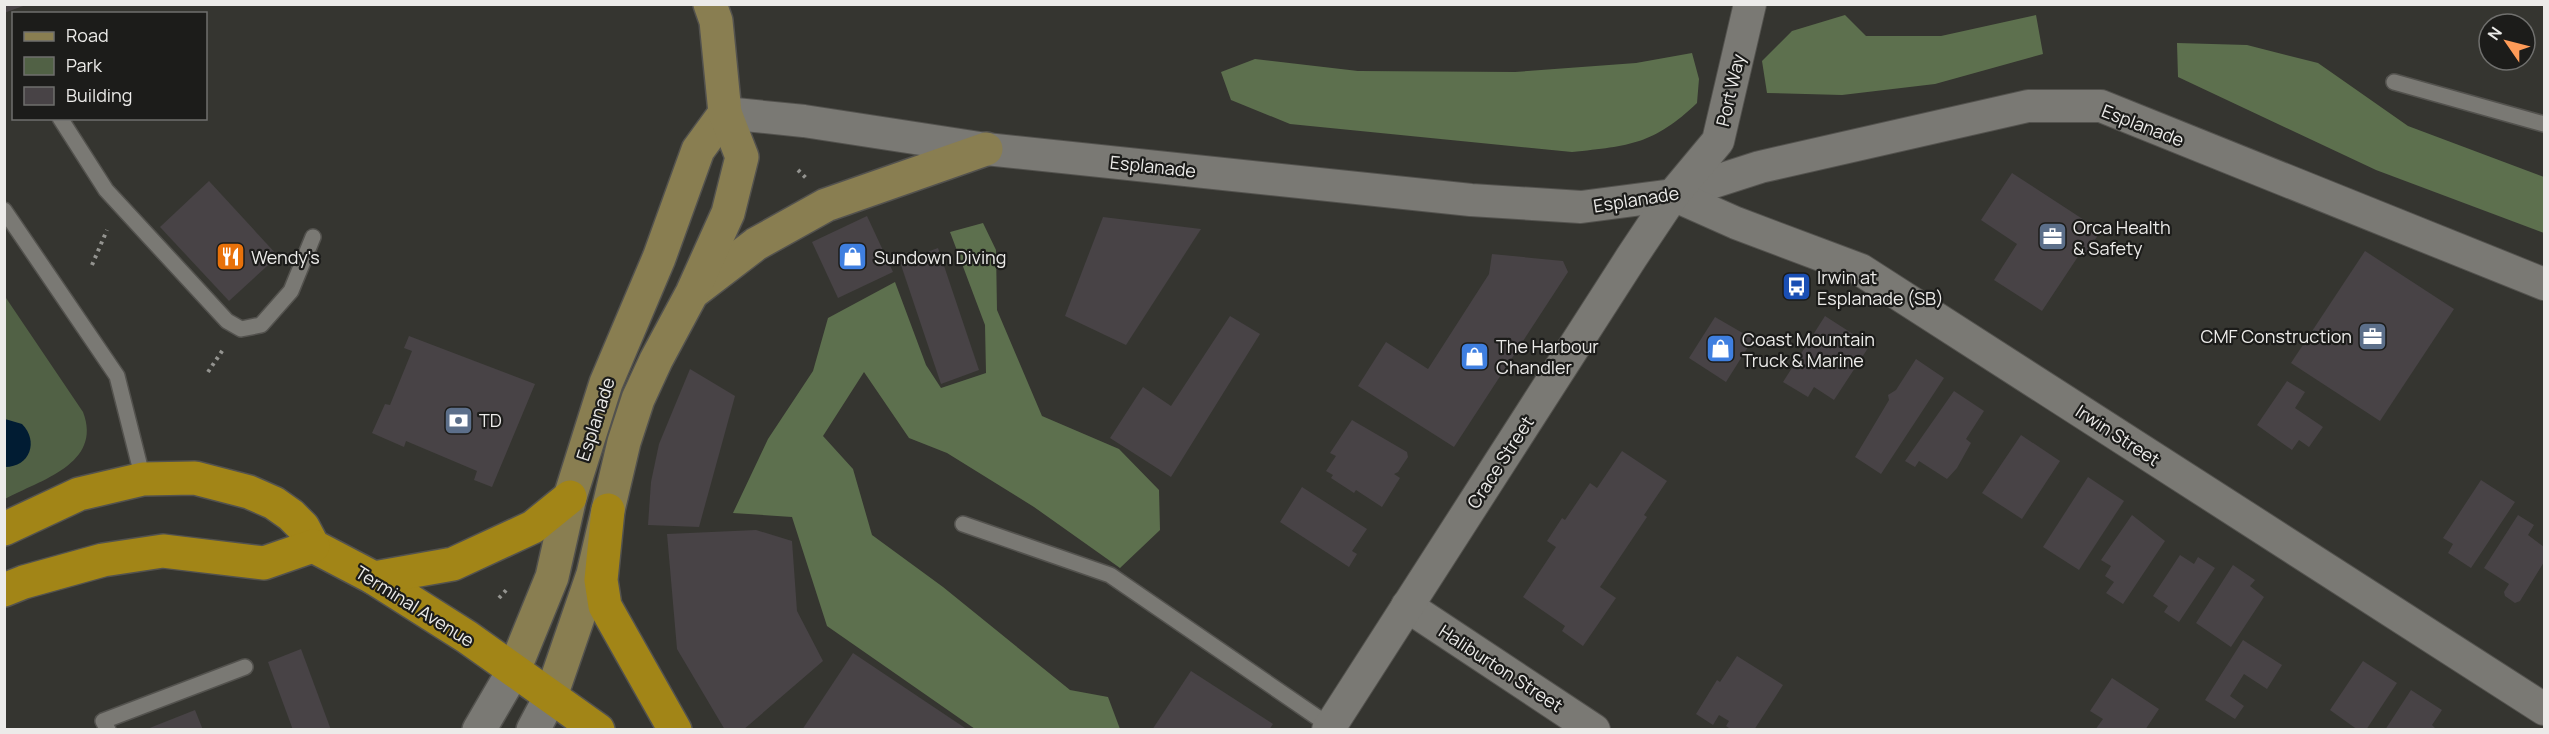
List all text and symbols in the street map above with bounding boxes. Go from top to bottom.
legend [12,12,207,120]
north arrow [2477,12,2537,72]
text: N [2482,22,2507,44]
text: Road [66,23,109,47]
street label: Port Way [1710,51,1750,129]
text: Park [66,53,103,77]
text: Building [66,83,132,107]
street label: Esplanade [2098,98,2188,152]
street label: Esplanade [1109,150,1197,182]
street label: Esplanade [1591,180,1681,218]
place label: Orca Health & Safety [2073,215,2171,260]
office icon: Orca Health & Safety [2036,221,2068,253]
restaurant icon: Wendy's [214,241,246,273]
shop icon: Sundown Diving [837,241,869,273]
place label: Wendy's [251,245,320,269]
place label: Sundown Diving [874,245,1006,269]
place label: Irwin at Esplanade (SB) [1817,265,1944,310]
bus stop icon: Irwin at Esplanade (SB) [1780,271,1812,303]
office icon: CMF Construction [2357,320,2389,352]
place label: CMF Construction [2201,324,2352,348]
place label: Coast Mountain Truck & Marine [1742,327,1875,372]
shop icon: Coast Mountain Truck & Marine [1705,333,1737,365]
place label: The Harbour Chandler [1496,334,1599,379]
shop icon: The Harbour Chandler [1459,340,1491,372]
street label: Esplanade [570,374,620,464]
street label: Irwin Street [2071,399,2165,471]
bank icon: TD [442,404,474,436]
place label: TD [479,408,502,432]
street label: Crace Street [1461,411,1539,513]
street label: Terminal Avenue [351,560,479,652]
street label: Haliburton Street [1434,619,1568,717]

